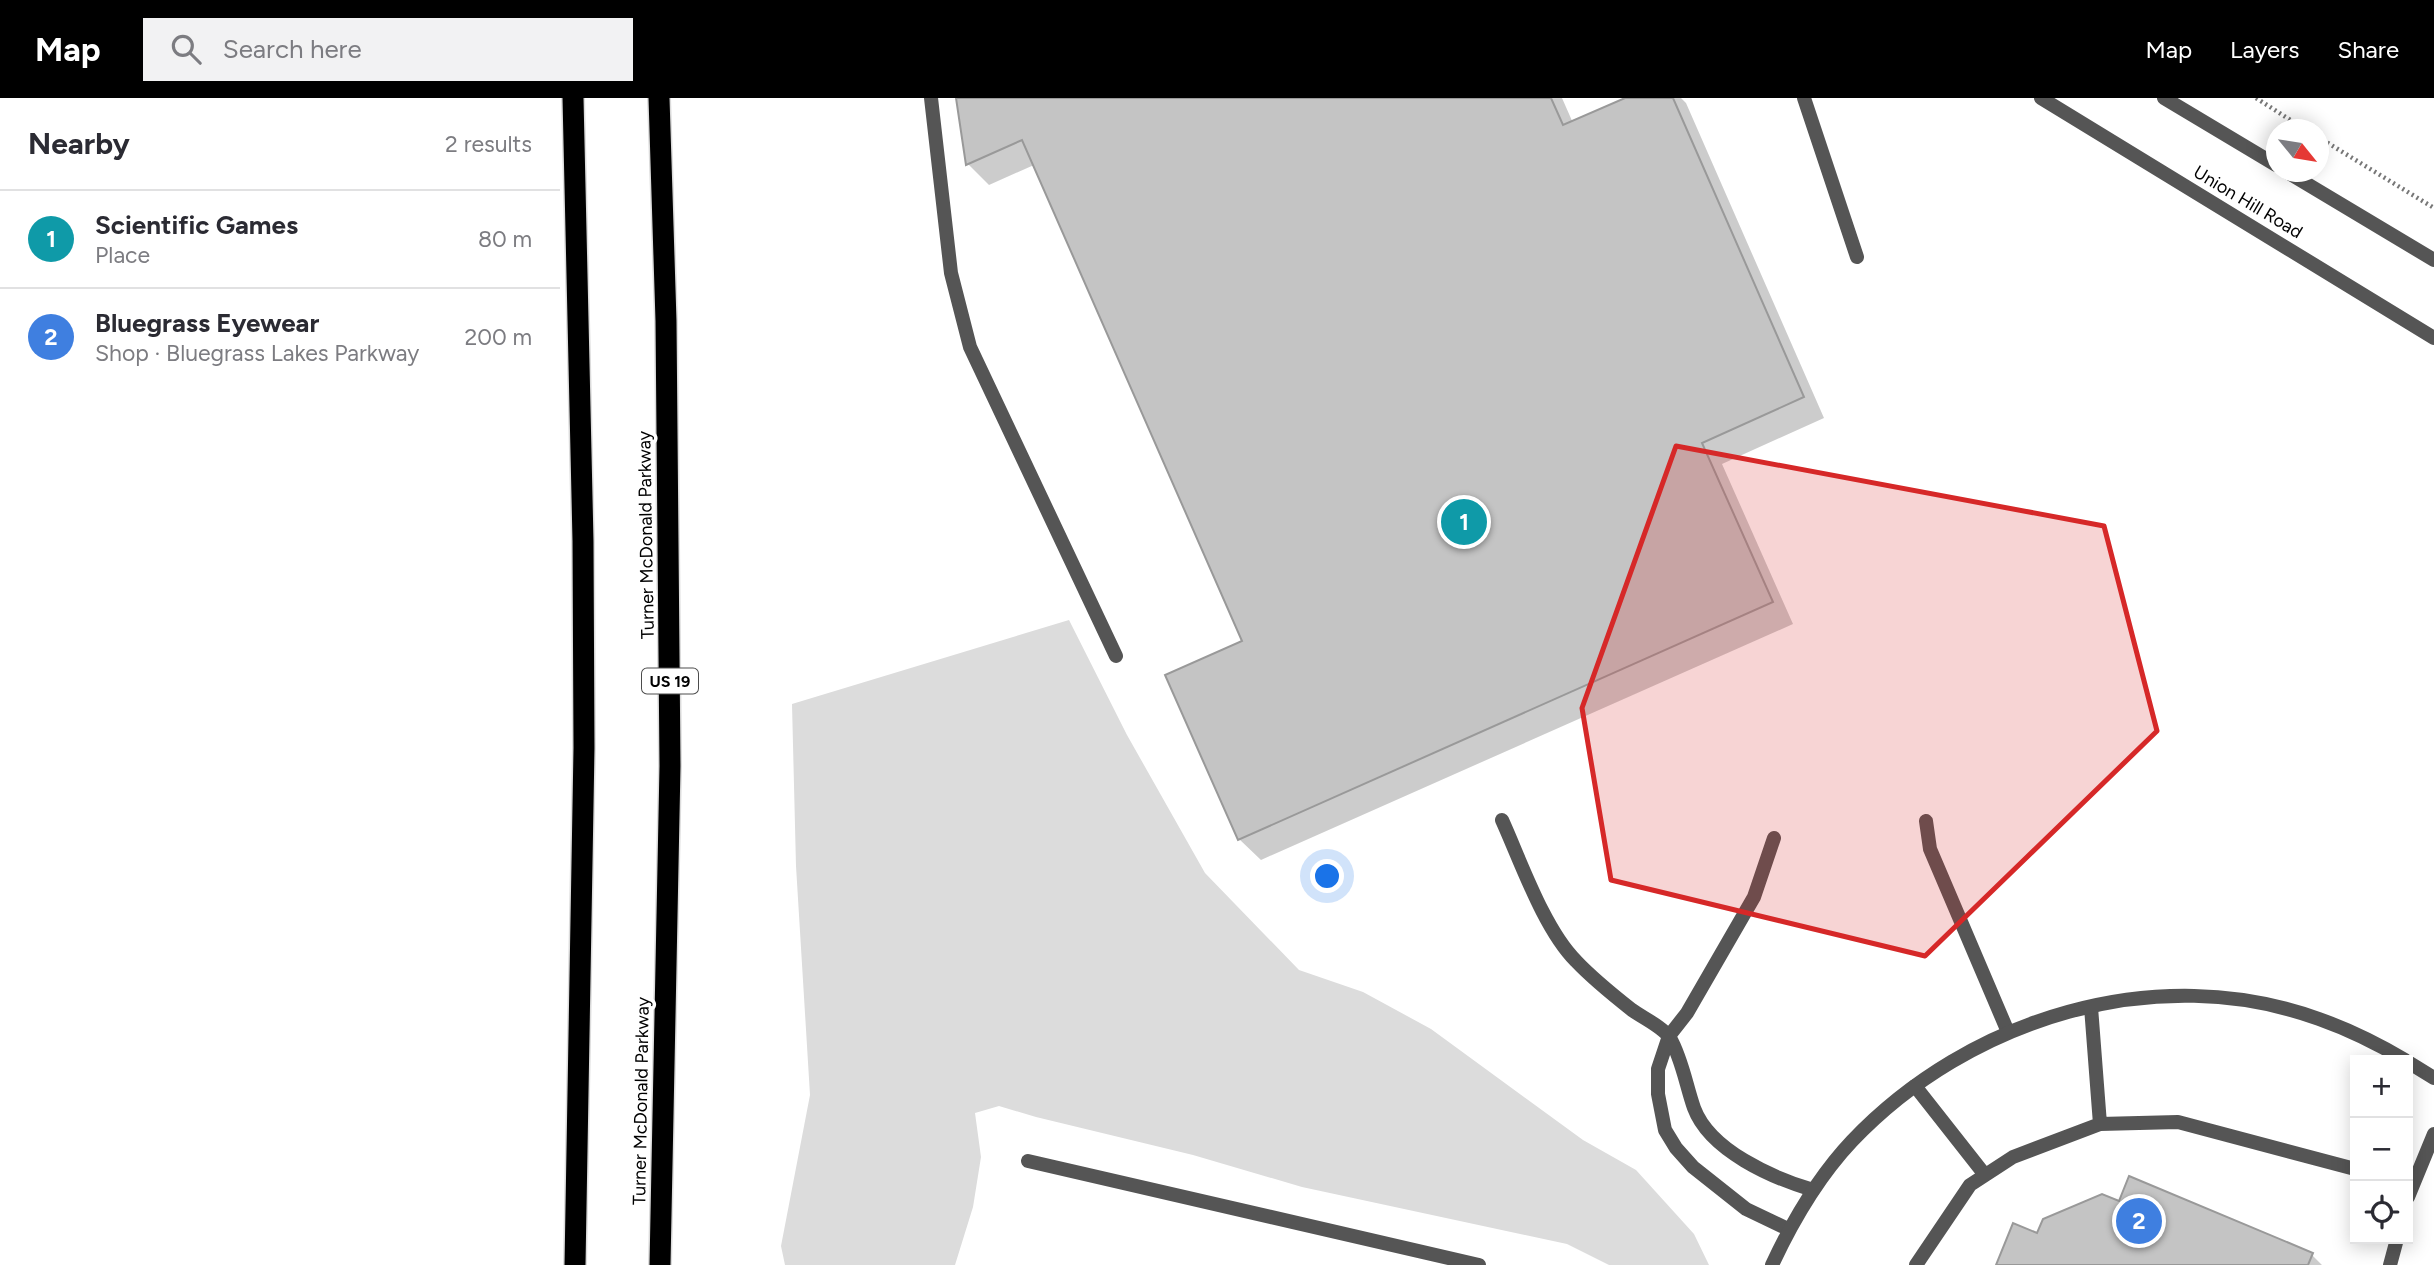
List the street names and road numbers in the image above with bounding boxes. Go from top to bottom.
street label: Union Hill Road [2189,161,2307,243]
street label: Turner McDonald Parkway [633,430,659,639]
road number: US 19 [642,668,698,694]
street label: Turner McDonald Parkway [628,996,654,1205]

